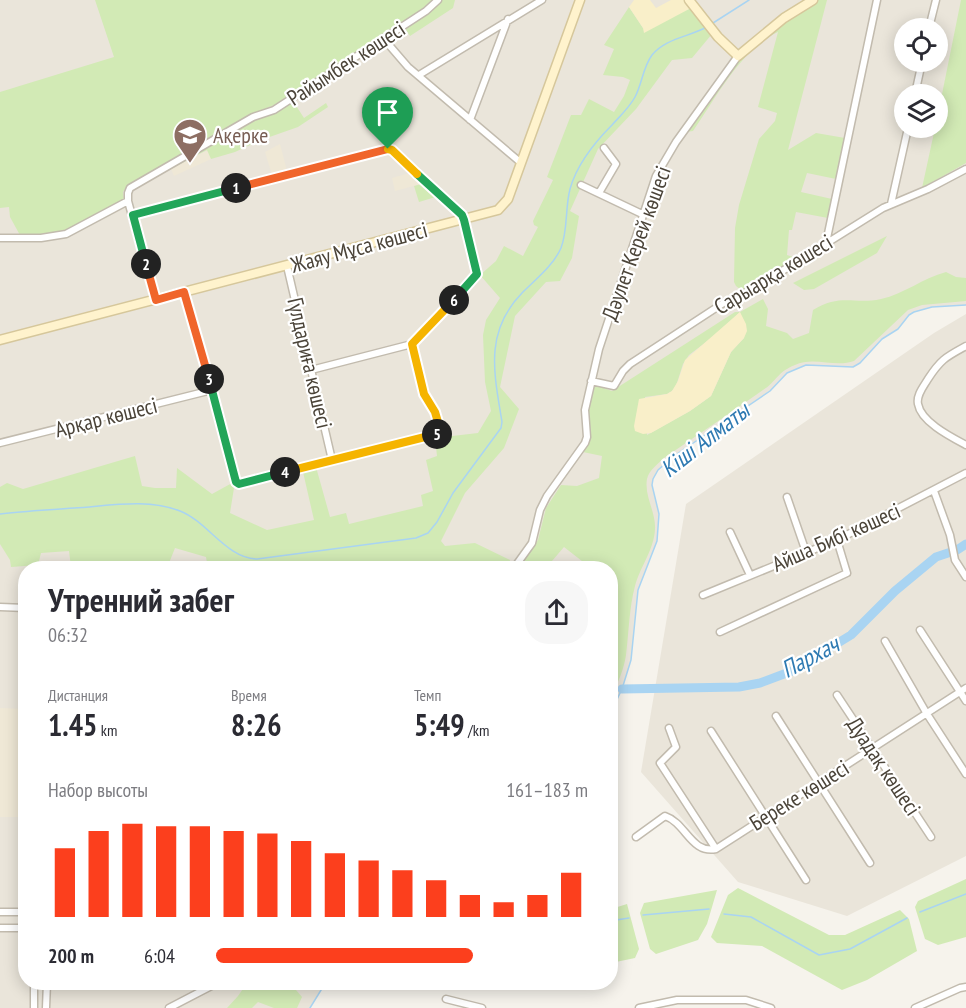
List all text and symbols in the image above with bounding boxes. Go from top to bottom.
street label: Райымбек көшесі [282,14,410,112]
map controls [894,18,948,138]
button: locate [894,18,948,72]
button: layers [894,84,948,138]
pin [362,87,413,149]
icon: arrive [371,96,404,129]
school or university icon: Ақерке [172,117,208,164]
place label: Ақерке [213,121,268,149]
street label: Дәулет Керей көшесі [595,162,677,324]
pin: 1 [221,173,251,203]
text: 1 [232,178,240,198]
street label: Жаяу Мұса көшесі [287,215,430,279]
street label: Сарыарқа көшесі [709,228,837,320]
pin: 2 [131,249,161,279]
text: 2 [142,254,150,274]
pin: 6 [439,285,469,315]
text: 6 [450,290,458,310]
street label: Гүлдариға көшесі [281,295,339,431]
pin: 3 [194,364,224,394]
text: 3 [205,369,213,389]
street label: Арқар көшесі [52,391,160,443]
water label: Кіші Алматы [654,394,757,484]
pin: 5 [422,419,452,449]
text: 5 [433,424,441,444]
pin: 4 [270,457,300,487]
text: 4 [281,462,289,482]
street label: Айша Бибі көшесі [768,496,904,578]
text: Утренний забег [48,578,234,621]
button: share [525,581,588,644]
text: 06:32 [48,622,88,648]
water label: Пархач [775,627,846,685]
text: Дистанция [48,685,108,705]
text: Время [231,685,267,705]
text: Темп [414,685,441,705]
text: 1.45 [48,705,97,744]
text: 8:26 [231,705,282,744]
text: 5:49 [414,705,465,744]
street label: Дуадақ көшесі [841,711,927,821]
text: km [97,720,117,740]
text: /km [465,720,489,740]
street label: Береке көшесі [744,753,854,837]
text: Набор высоты [48,777,148,803]
text: 161–183 m [506,777,588,803]
text: 200 m [48,943,94,969]
text: 6:04 [144,943,175,969]

